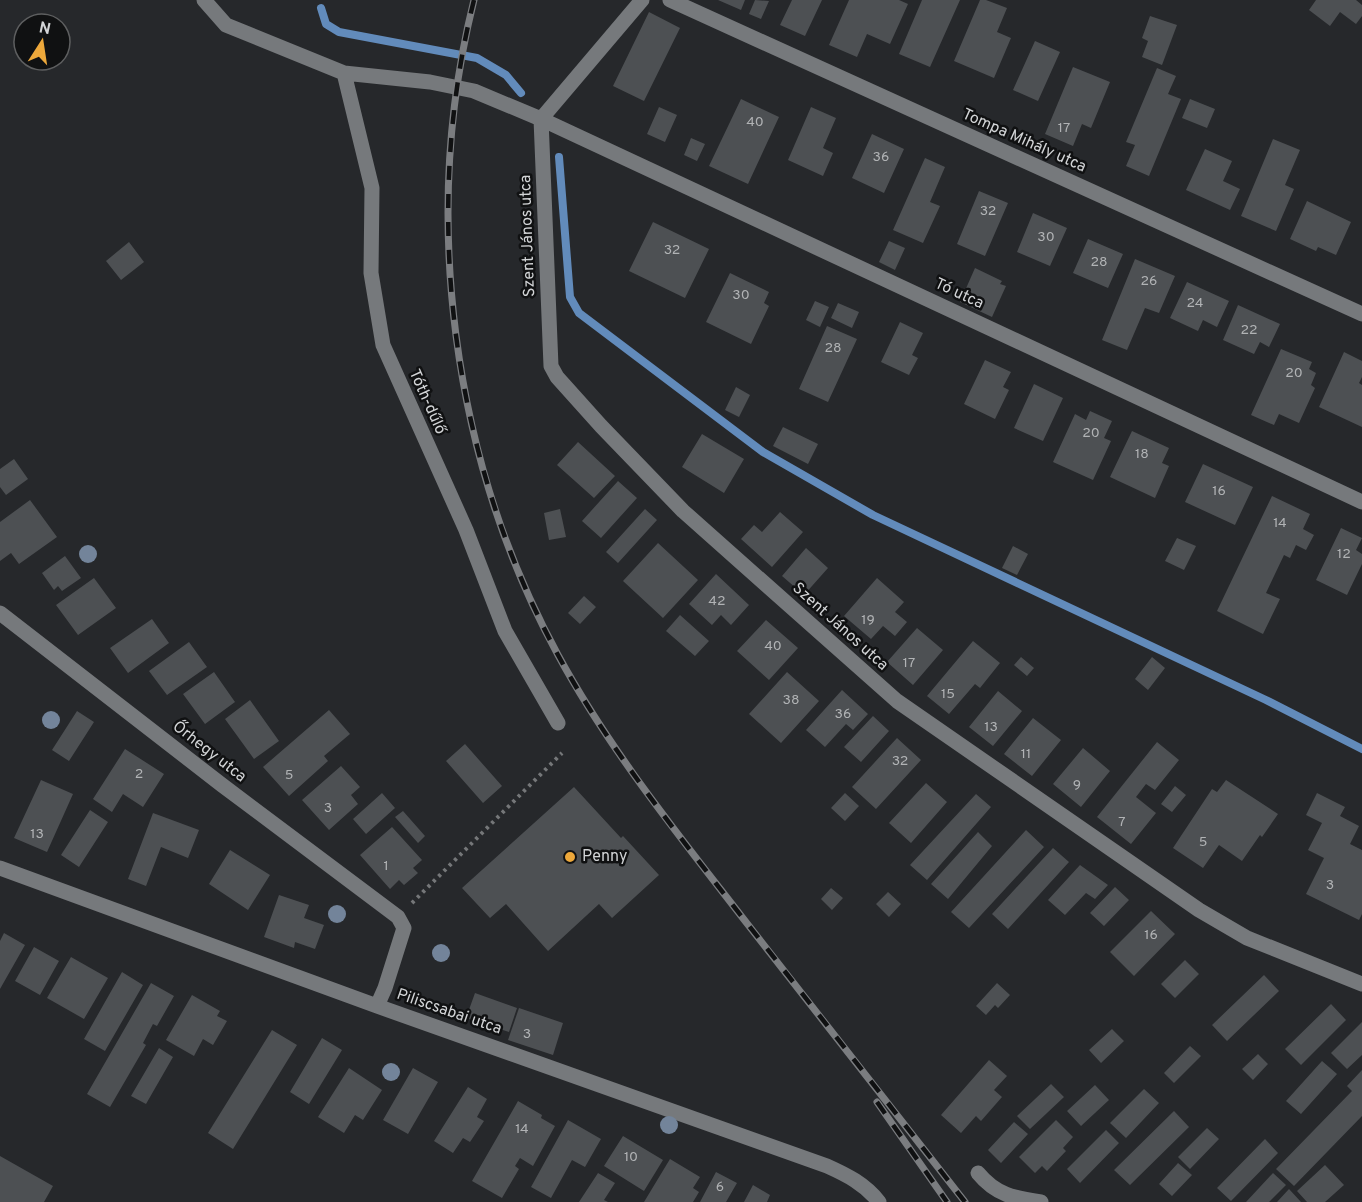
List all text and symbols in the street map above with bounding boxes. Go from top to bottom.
north arrow [12,12,72,72]
text: N [37,18,52,40]
street label: Tompa Mihály utca [959,105,1089,177]
house number: 40 [746,114,764,131]
house number: 17 [1058,120,1070,137]
house number: 36 [873,149,889,166]
street label: Szent János utca [516,174,540,298]
house number: 32 [980,203,996,220]
house number: 30 [1037,229,1055,246]
house number: 32 [664,242,680,259]
house number: 28 [1090,254,1108,271]
house number: 26 [1141,273,1157,290]
street label: Tó utca [931,274,987,314]
house number: 30 [732,287,750,304]
house number: 24 [1186,295,1204,312]
house number: 22 [1240,322,1258,339]
house number: 28 [824,340,842,357]
house number: 20 [1285,365,1303,382]
street label: Tóth-dűlő [404,366,451,439]
house number: 20 [1082,425,1100,442]
house number: 18 [1135,446,1149,463]
house number: 16 [1212,483,1226,500]
house number: 14 [1273,515,1287,532]
house number: 12 [1337,546,1351,563]
street label: Szent János utca [788,579,892,675]
house number: 42 [708,593,726,610]
house number: 19 [861,612,875,629]
house number: 40 [764,638,782,655]
house number: 17 [903,655,915,672]
house number: 15 [941,686,955,703]
house number: 38 [783,692,799,709]
house number: 36 [835,706,851,723]
street label: Őrhegy utca [168,715,251,787]
house number: 13 [984,719,998,736]
house number: 11 [1021,746,1031,763]
house number: 32 [892,753,908,770]
house number: 2 [135,766,143,783]
house number: 5 [285,767,293,784]
house number: 9 [1073,777,1081,794]
house number: 3 [324,800,332,817]
house number: 7 [1118,814,1126,831]
house number: 13 [30,826,44,843]
house number: 5 [1199,834,1207,851]
place label: Penny [582,847,628,867]
marker: Penny [563,850,577,864]
house number: 1 [383,858,389,875]
house number: 3 [1326,877,1334,894]
house number: 16 [1144,927,1158,944]
street label: Piliscsabai utca [394,985,504,1039]
house number: 3 [523,1026,531,1043]
house number: 14 [515,1121,529,1138]
house number: 10 [624,1149,638,1166]
house number: 6 [716,1179,724,1196]

